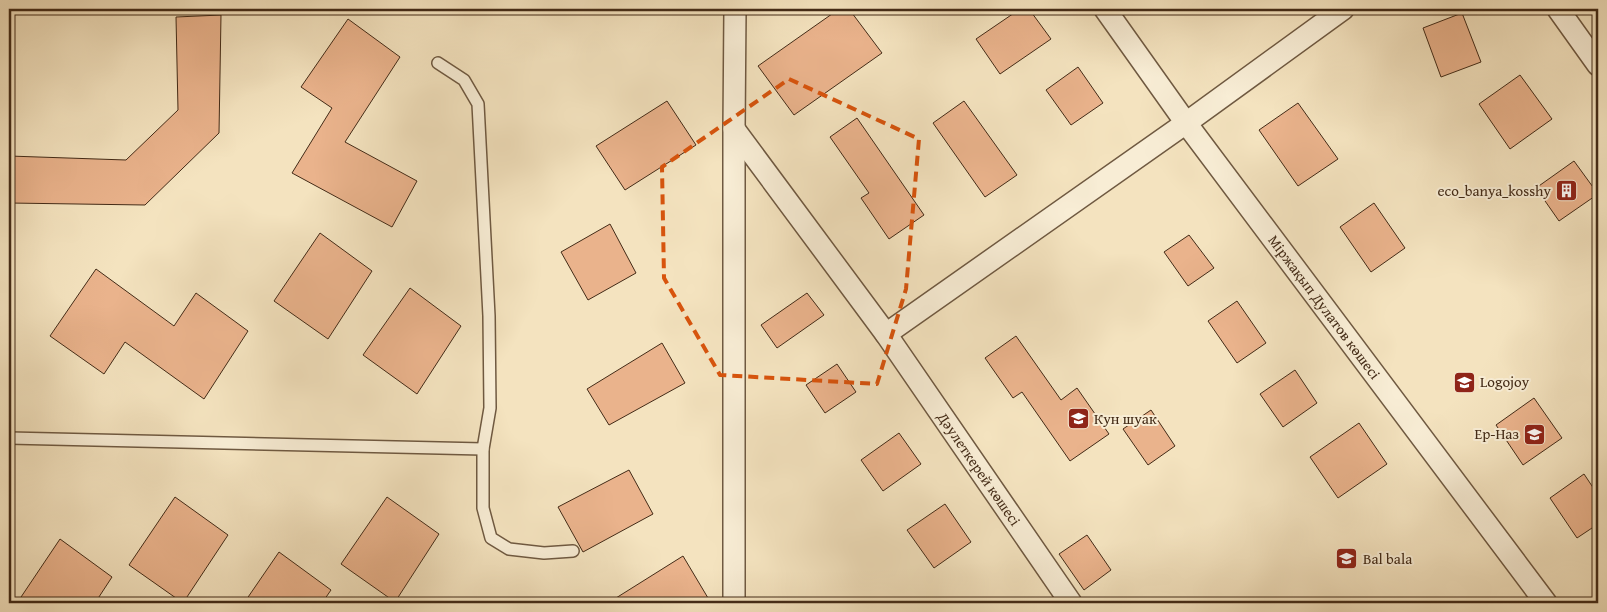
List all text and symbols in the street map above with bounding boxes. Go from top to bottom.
building icon: eco_banya_kosshy [1555,179,1579,203]
place label: eco_banya_kosshy [1437,180,1552,201]
street label: Міржақып Дулатов көшесі [1263,230,1386,383]
school or university icon: Logojoy [1452,370,1476,394]
place label: Logojoy [1480,371,1530,392]
street label: Дәулеткерей көшесі [932,407,1026,530]
school or university icon: Кун шуак [1066,407,1090,431]
place label: Кун шуак [1094,408,1157,429]
school or university icon: Ер-Наз [1523,422,1547,446]
place label: Ер-Наз [1475,423,1519,444]
school or university icon: Bal bala [1335,547,1359,571]
place label: Bal bala [1363,548,1412,569]

